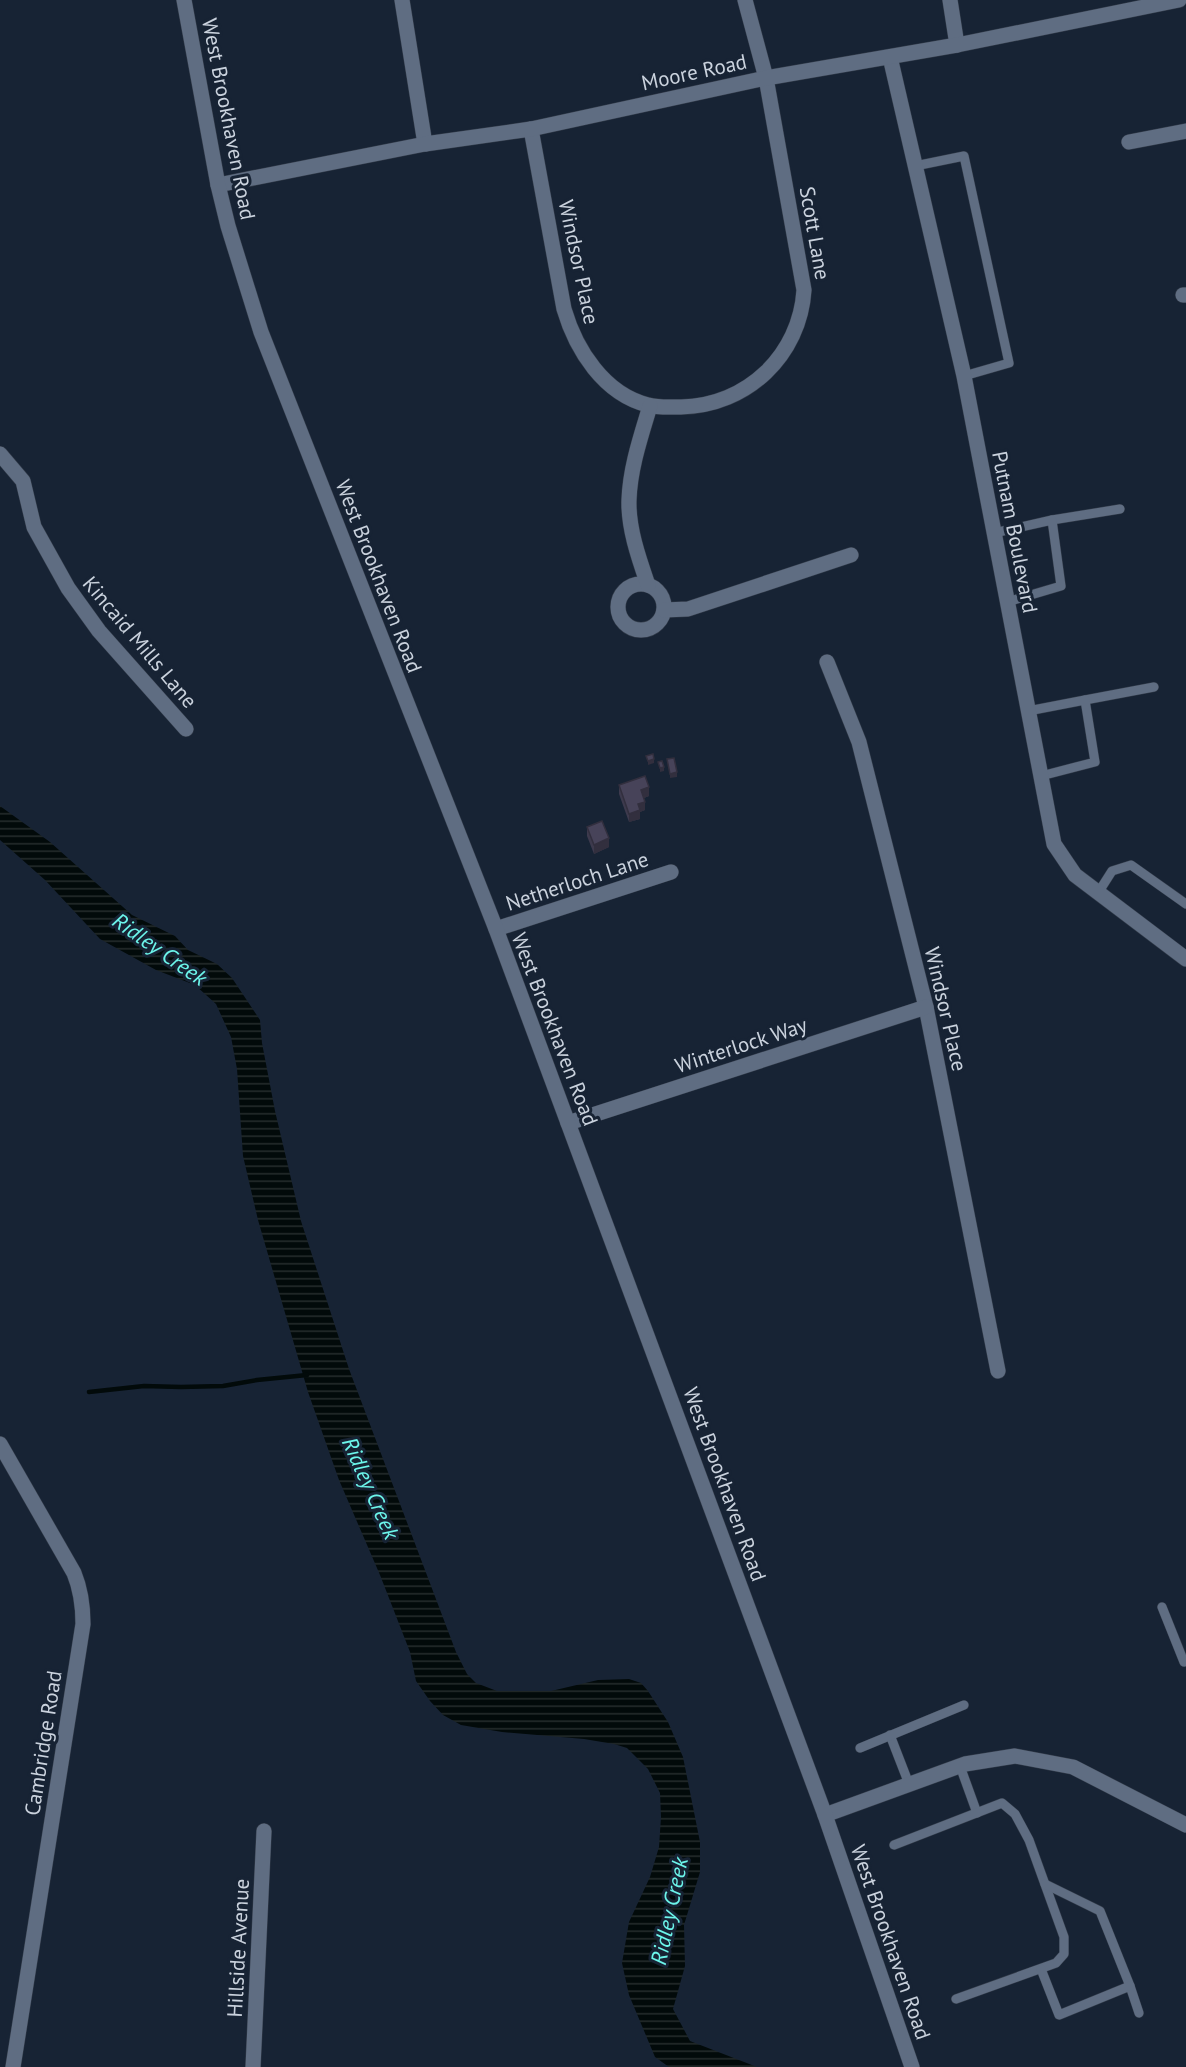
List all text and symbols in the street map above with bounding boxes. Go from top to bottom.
street label: West Brookhaven Road [196,16,262,222]
street label: Moore Road [639,48,749,96]
street label: Scott Lane [794,184,836,282]
street label: Windsor Place [553,197,605,327]
street label: Putnam Boulevard [986,449,1044,615]
street label: West Brookhaven Road [330,476,428,676]
street label: Kincaid Mills Lane [77,570,203,714]
street label: Netherloch Lane [502,845,652,917]
water label: Ridley Creek [107,906,214,992]
street label: West Brookhaven Road [506,929,604,1129]
street label: Windsor Place [919,944,973,1074]
street label: Winterlock Way [671,1011,811,1079]
street label: West Brookhaven Road [677,1383,773,1585]
water label: Ridley Creek [336,1433,406,1544]
street label: Cambridge Road [18,1669,68,1817]
street label: West Brookhaven Road [845,1841,937,2043]
water label: Ridley Creek [644,1854,694,1967]
street label: Hillside Avenue [221,1878,255,2018]

